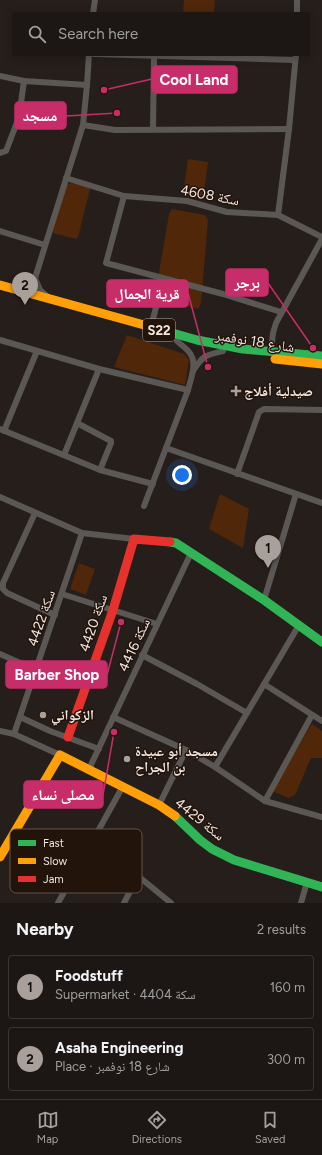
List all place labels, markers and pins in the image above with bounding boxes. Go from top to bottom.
callout: Cool Land [152,66,237,93]
callout: مسجد [15,102,66,129]
callout: برجر [226,269,268,296]
pin: 2 [12,272,38,305]
callout: قرية الجمال [107,280,188,307]
place label: صيدلية أفلاج [244,383,313,400]
marker: صيدلية أفلاج [231,386,241,396]
pin: 1 [255,535,281,568]
callout: Barber Shop [6,661,107,688]
place label: الزكواني [51,707,94,726]
marker: الزكواني [38,710,48,720]
place label: مسجد أبو عبيدة بن الجراح [135,743,218,776]
marker: مسجد أبو عبيدة بن الجراح [122,754,132,764]
callout: مصلى نساء [24,781,103,808]

